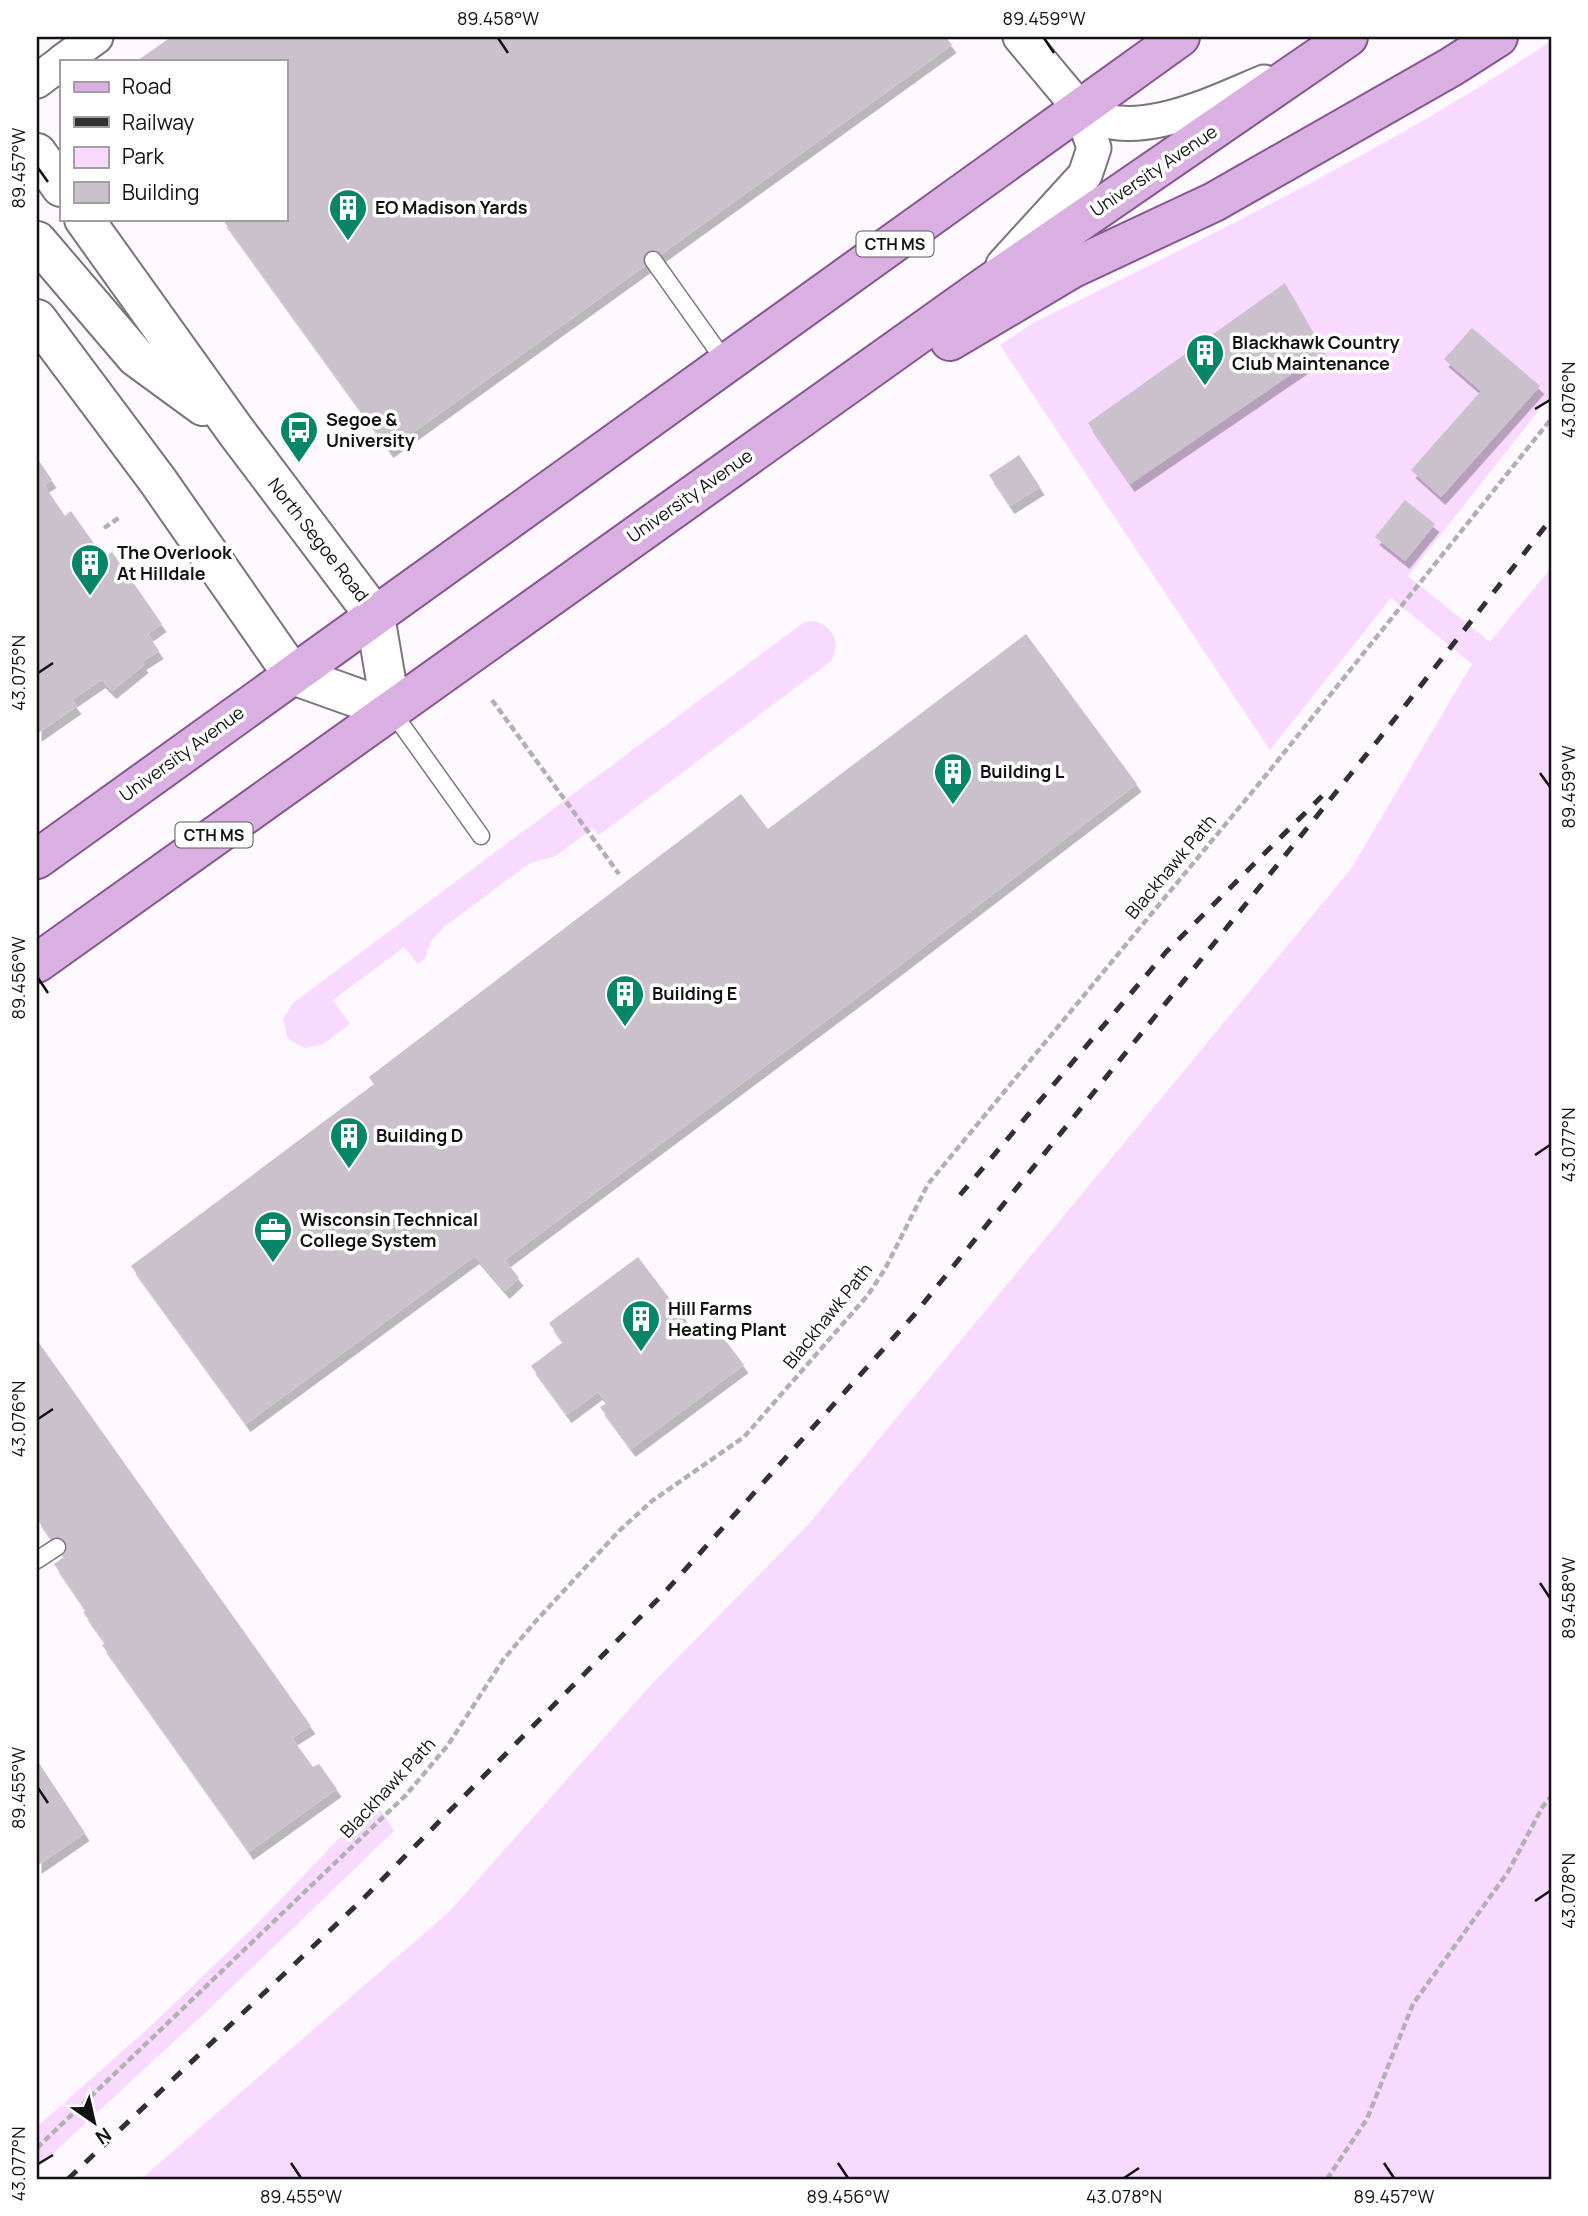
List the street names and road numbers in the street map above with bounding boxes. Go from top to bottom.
street label: University Avenue [1085,119,1222,222]
road number: CTH MS [856,232,934,256]
street label: University Avenue [622,443,757,548]
street label: North Segoe Road [263,473,375,606]
street label: University Avenue [114,700,248,806]
street label: Blackhawk Path [1120,809,1221,924]
road number: CTH MS [176,822,252,848]
street label: Blackhawk Path [777,1258,877,1373]
street label: Blackhawk Path [334,1732,440,1843]

